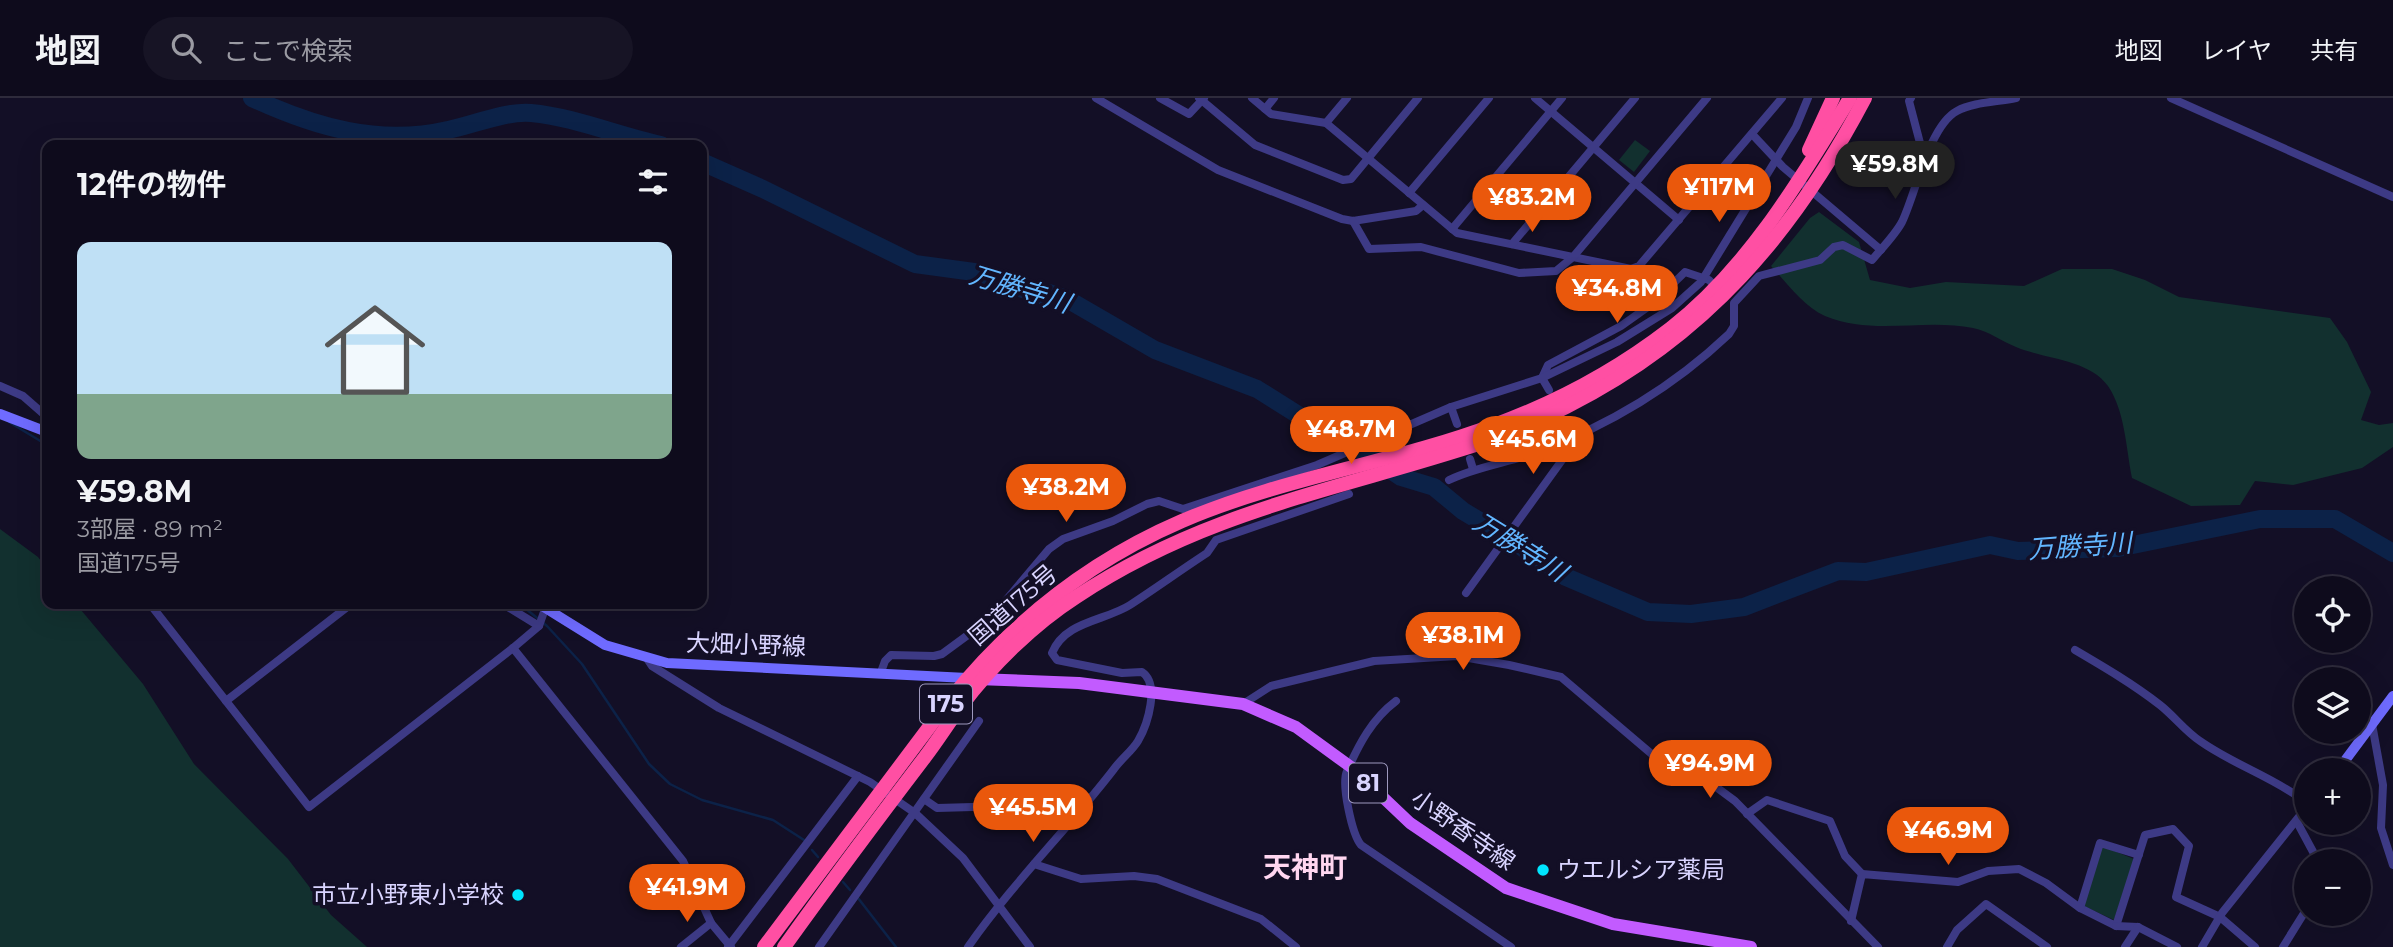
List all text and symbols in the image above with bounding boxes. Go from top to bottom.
search box [143,17,633,80]
icon: search [167,29,205,67]
text: 地図 [35,30,101,70]
text: ここで検索 [223,35,353,67]
text: 地図 [2115,36,2163,65]
text: レイヤ [2201,36,2272,65]
text: 共有 [2310,36,2358,65]
pin: ¥59.8M [1838,141,1952,201]
text: ¥59.8M [1851,150,1939,178]
icon: filters [634,163,672,201]
pin: ¥117M [1670,164,1768,224]
text: 12件の物件 [77,166,226,203]
text: ¥117M [1683,173,1755,201]
pin: ¥83.2M [1475,174,1589,234]
text: ¥83.2M [1488,183,1576,211]
water label: 万勝寺川 [966,258,1077,320]
pin: ¥34.8M [1560,266,1674,325]
text: ¥34.8M [1572,274,1662,302]
icon: home [312,287,438,413]
pin: ¥48.7M [1294,406,1408,466]
text: ¥48.7M [1306,415,1396,443]
pin: ¥45.6M [1476,416,1590,476]
text: ¥45.6M [1489,425,1577,453]
pin: ¥38.2M [1009,464,1123,524]
text: ¥59.8M [77,473,192,510]
text: ¥38.2M [1022,473,1110,501]
water label: 万勝寺川 [1467,506,1575,590]
text: 3部屋 · 89 m² [77,515,223,543]
water label: 万勝寺川 [2027,526,2136,566]
text: 国道175号 [77,549,180,577]
street label: 国道175号 [962,558,1063,651]
map controls [2294,576,2371,926]
button: locate [2294,576,2371,653]
pin: ¥38.1M [1406,612,1520,672]
text: ¥38.1M [1422,621,1504,649]
street label: 大畑小野線 [686,628,806,661]
button: layers [2294,667,2371,744]
road number: 175 [920,684,972,724]
pin: ¥94.9M [1653,740,1767,800]
text: ¥94.9M [1665,749,1755,777]
button: + [2294,758,2371,835]
road number: 81 [1349,764,1387,803]
street label: 小野香寺線 [1406,783,1521,876]
pin: ¥45.5M [976,784,1090,844]
text: ¥45.5M [989,793,1077,821]
pin: ¥46.9M [1891,808,2005,867]
text: ¥46.9M [1903,816,1993,844]
button: − [2294,849,2371,926]
district label: 天神町 [1263,850,1347,884]
place label: ウエルシア薬局 [1557,855,1725,884]
marker: ウエルシア薬局 [1535,862,1551,878]
pin: ¥41.9M [630,864,744,924]
text: ¥41.9M [645,873,729,901]
place label: 市立小野東小学校 [312,880,504,909]
marker: 市立小野東小学校 [510,887,526,903]

